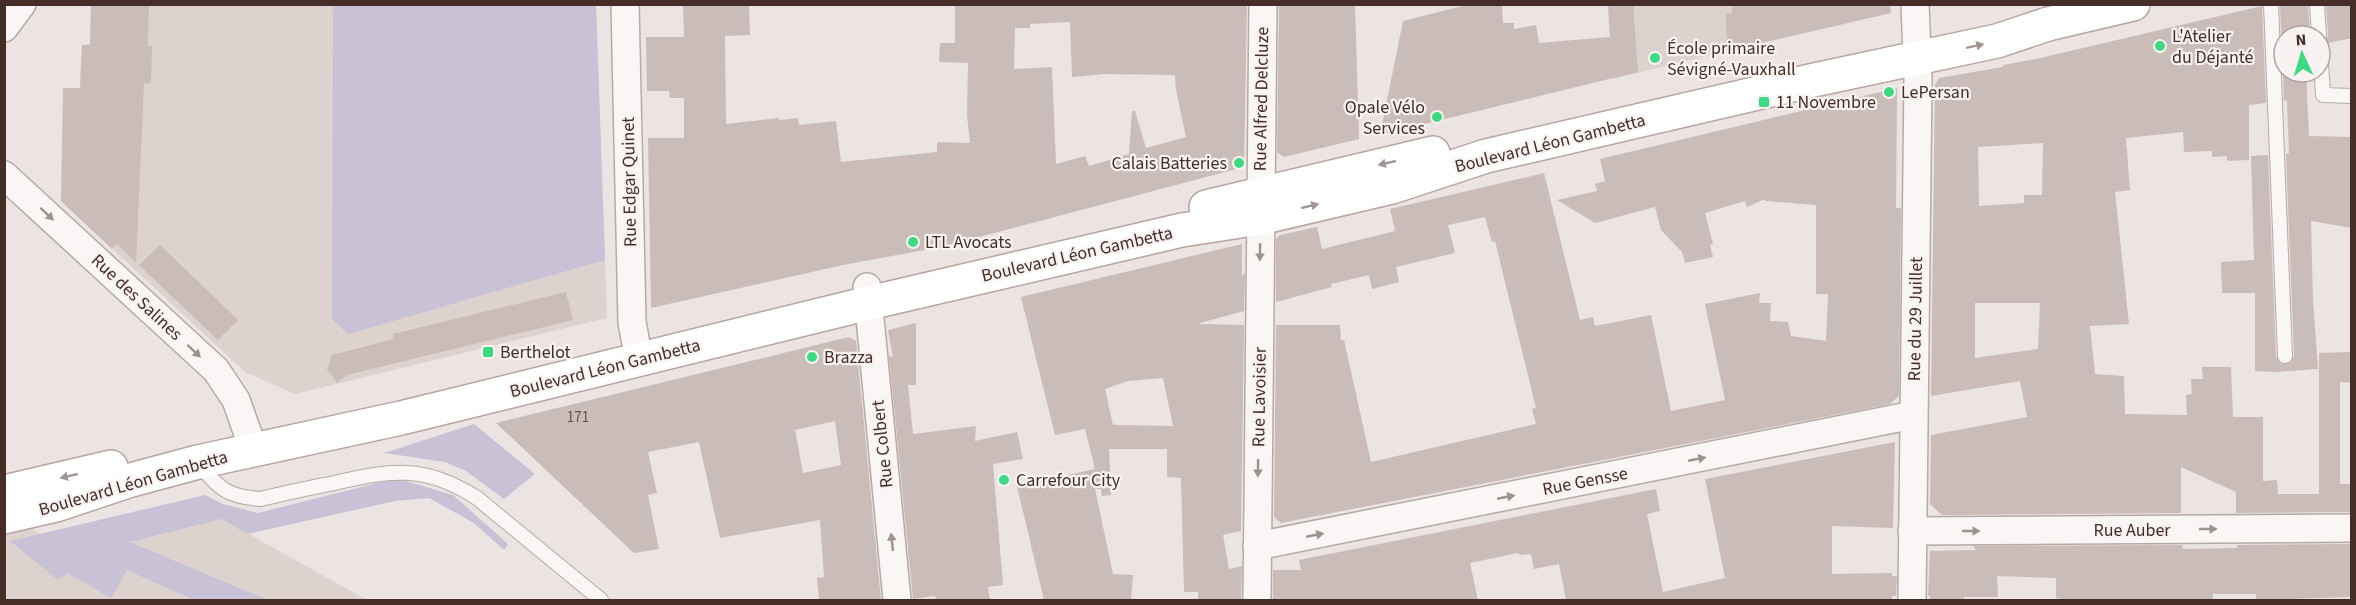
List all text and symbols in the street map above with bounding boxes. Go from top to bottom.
place label: L'Atelier du Déjanté [2172,24,2254,70]
north arrow [2272,24,2332,84]
street label: Rue Alfred Delcluze [1248,27,1275,171]
text: N [2295,29,2307,51]
place label: École primaire Sévigné-Vauxhall [1667,36,1796,82]
marker: L'Atelier du Déjanté [2153,39,2167,53]
one-way arrow [1966,41,1985,50]
marker: École primaire Sévigné-Vauxhall [1648,51,1662,65]
place label: LePersan [1901,80,1970,105]
marker: LePersan [1882,85,1896,99]
place label: 11 Novembre [1776,90,1876,115]
place label: Opale Vélo Services [1345,95,1425,141]
marker: 11 Novembre [1757,95,1771,109]
street label: Boulevard Léon Gambetta [1452,108,1648,179]
marker: Opale Vélo Services [1430,110,1444,124]
street label: Rue Edgar Quinet [616,117,643,247]
place label: Calais Batteries [1111,151,1227,176]
marker: Calais Batteries [1232,156,1246,170]
one-way arrow [1378,159,1396,169]
one-way arrow [1301,201,1319,211]
one-way arrow [40,207,55,221]
street label: Boulevard Léon Gambetta [979,220,1175,289]
place label: LTL Avocats [925,230,1012,255]
marker: LTL Avocats [906,235,920,249]
one-way arrow [1255,243,1265,262]
street label: Rue des Salines [85,248,188,346]
street label: Rue du 29 Juillet [1902,257,1929,381]
street label: Boulevard Léon Gambetta [507,333,703,404]
place label: Berthelot [500,340,571,365]
one-way arrow [187,344,202,358]
marker: Berthelot [481,345,495,359]
place label: Brazza [824,345,873,370]
street label: Rue Lavoisier [1246,346,1273,447]
marker: Brazza [805,350,819,364]
street label: Rue Colbert [865,399,900,489]
house number: 171 [567,407,589,428]
street label: Boulevard Léon Gambetta [36,445,231,522]
one-way arrow [1688,453,1706,463]
one-way arrow [1253,459,1263,478]
street label: Rue Gensse [1540,461,1630,502]
place label: Carrefour City [1016,468,1121,493]
one-way arrow [60,472,78,482]
marker: Carrefour City [997,473,1011,487]
one-way arrow [1496,492,1515,501]
street label: Rue Auber [2093,518,2171,543]
one-way arrow [2198,524,2217,534]
one-way arrow [1961,526,1980,536]
one-way arrow [1305,530,1324,539]
one-way arrow [887,533,897,552]

